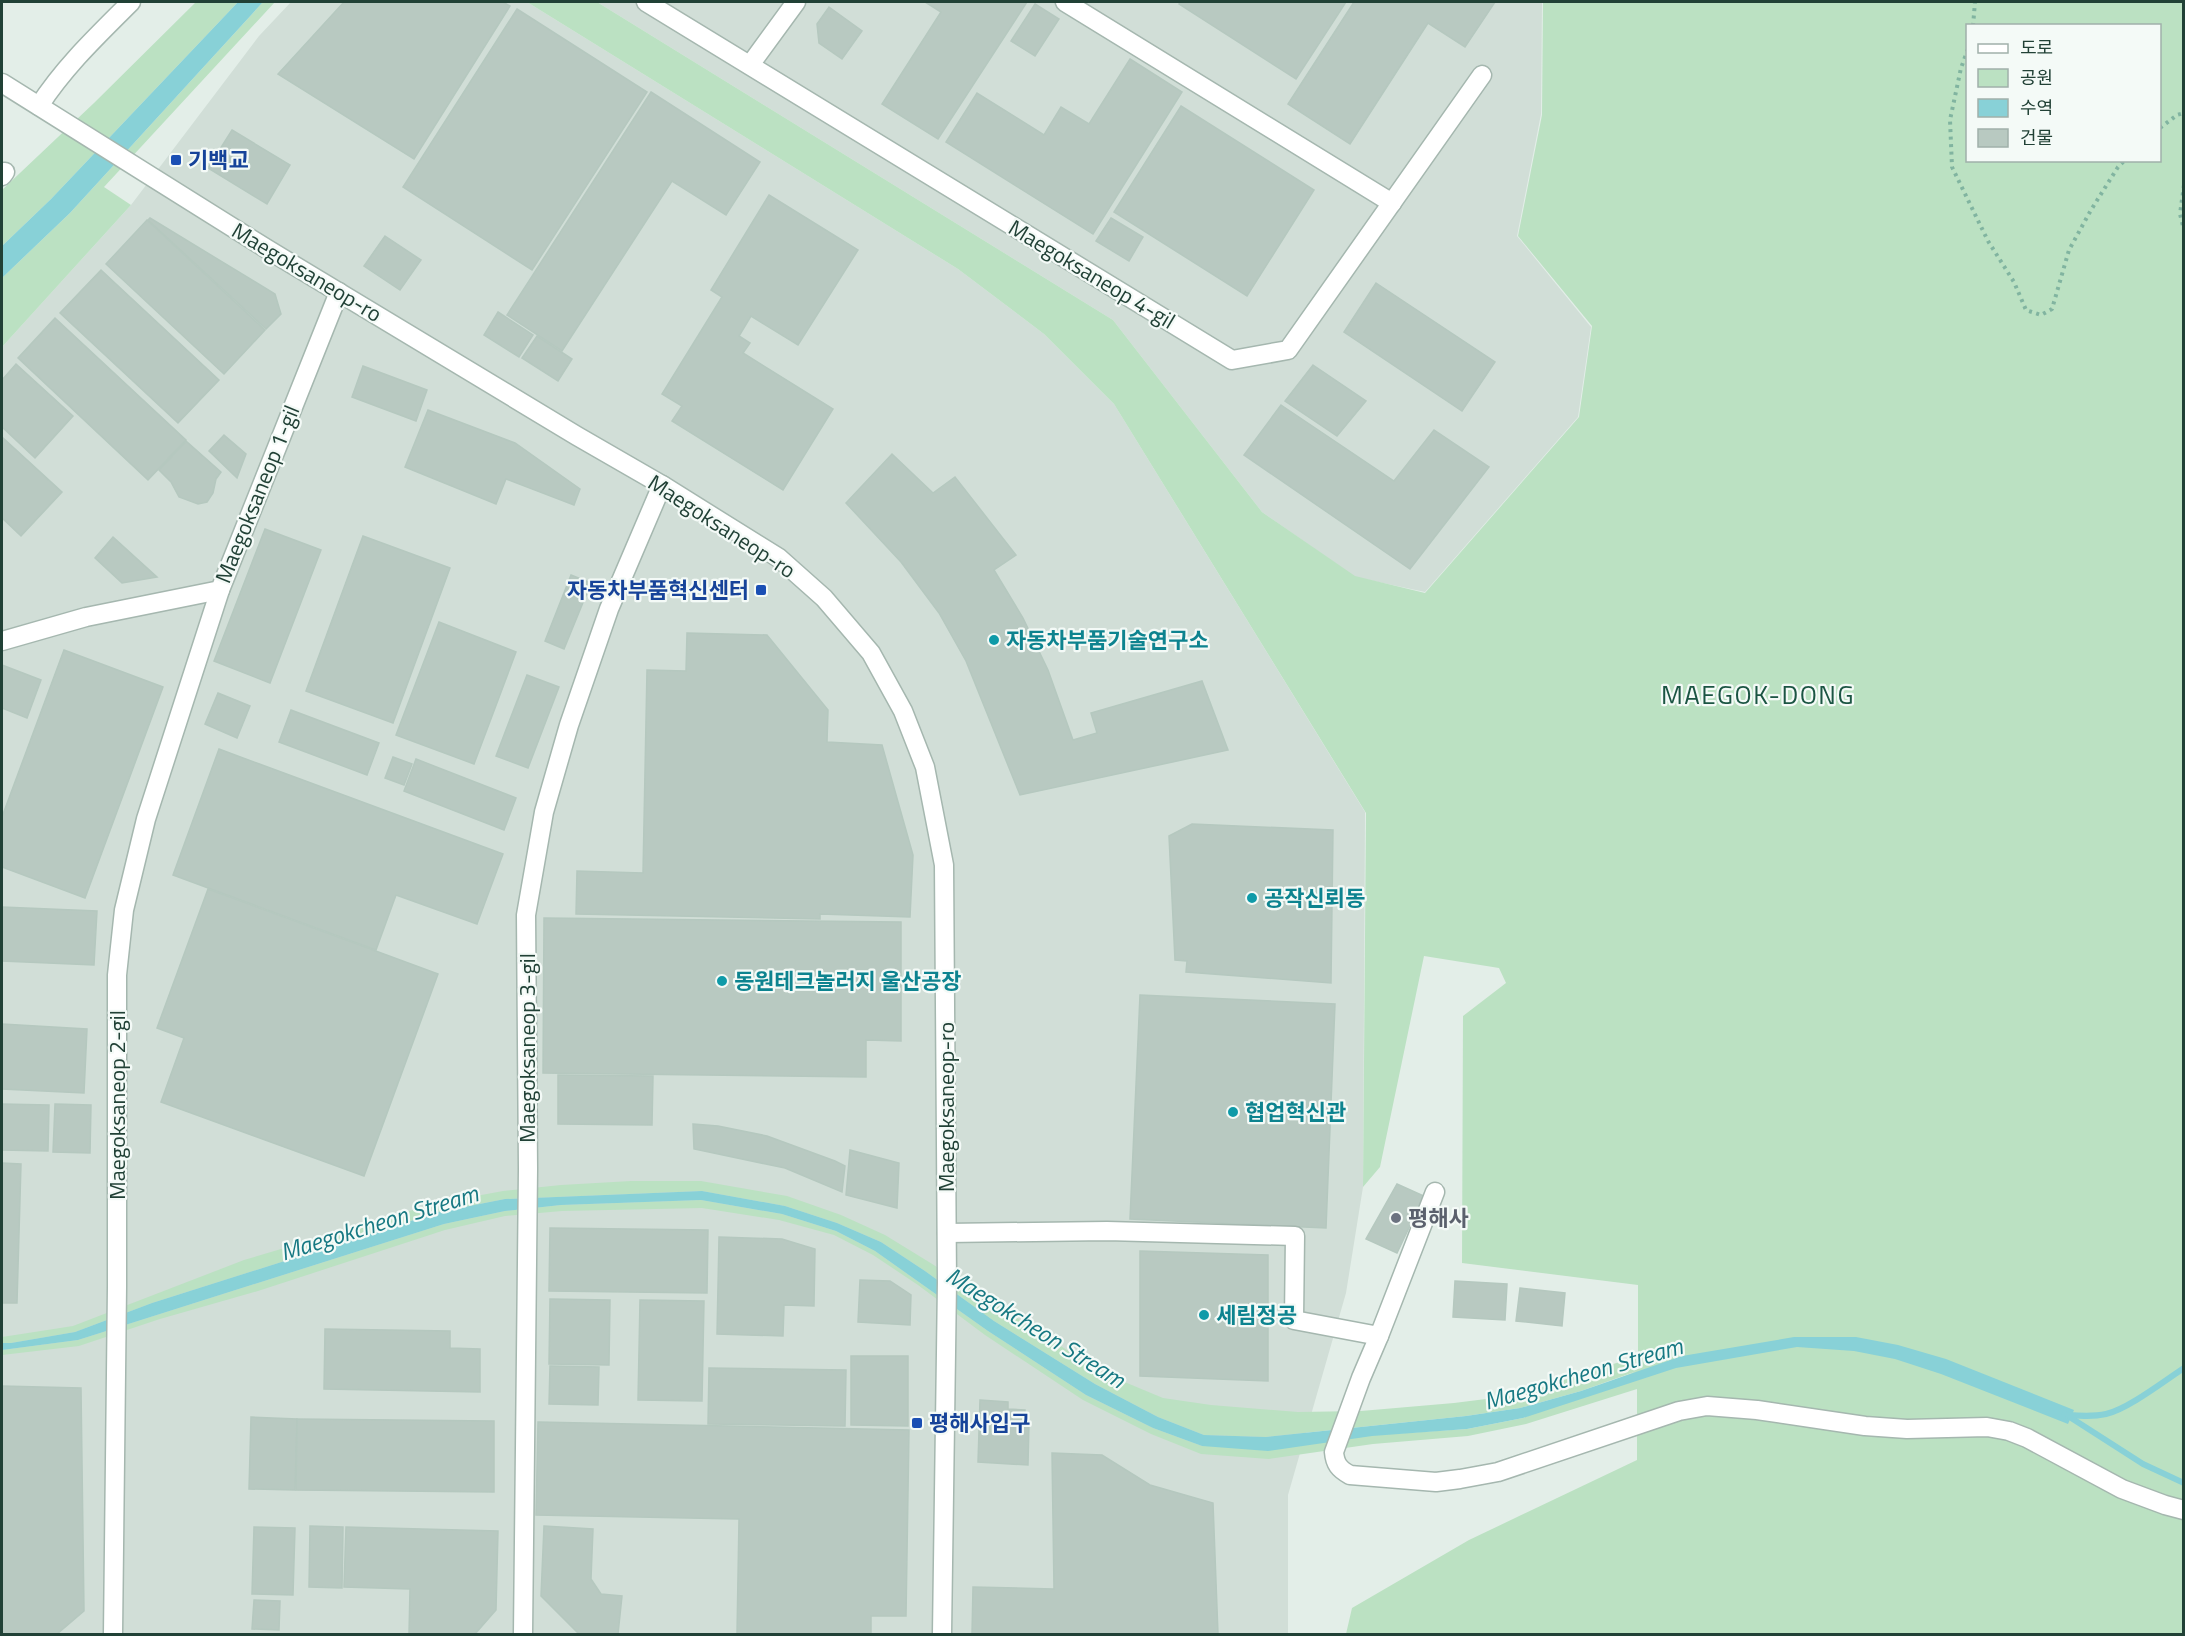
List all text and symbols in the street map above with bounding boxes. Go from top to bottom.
legend [1966,24,2161,162]
text: 도로 [2020,34,2053,61]
text: 공원 [2020,64,2053,91]
text: 수역 [2020,94,2053,121]
text: 건물 [2020,124,2053,151]
place label: 기백교 [188,143,249,177]
marker: 기백교 [169,153,183,167]
street label: Maegoksaneop 4-gil [1002,211,1182,337]
street label: Maegoksaneop-ro [225,214,389,330]
street label: Maegoksaneop 1-gil [206,400,308,588]
street label: Maegoksaneop-ro [641,465,803,587]
place label: 자동차부품혁신센터 [567,573,749,607]
marker: 자동차부품혁신센터 [754,583,768,597]
place label: 자동차부품기술연구소 [1006,623,1208,657]
marker: 자동차부품기술연구소 [987,633,1001,647]
district label: MAEGOK-DONG [1661,675,1855,714]
place label: 공작신뢰동 [1264,881,1365,915]
marker: 공작신뢰동 [1245,891,1259,905]
street label: Maegoksaneop 3-gil [510,953,544,1143]
place label: 동원테크놀러지 울산공장 [734,964,961,998]
marker: 동원테크놀러지 울산공장 [715,974,729,988]
street label: Maegoksaneop 2-gil [100,1010,134,1200]
street label: Maegoksaneop-ro [929,1022,963,1192]
place label: 협업혁신관 [1245,1095,1346,1129]
marker: 협업혁신관 [1226,1105,1240,1119]
water label: Maegokcheon Stream [275,1174,484,1269]
place label: 평해사 [1408,1201,1469,1235]
marker: 평해사 [1389,1211,1403,1225]
water label: Maegokcheon Stream [939,1257,1134,1397]
place label: 세림정공 [1216,1298,1297,1332]
marker: 세림정공 [1197,1308,1211,1322]
water label: Maegokcheon Stream [1479,1327,1688,1419]
place label: 평해사입구 [929,1406,1030,1440]
marker: 평해사입구 [910,1416,924,1430]

